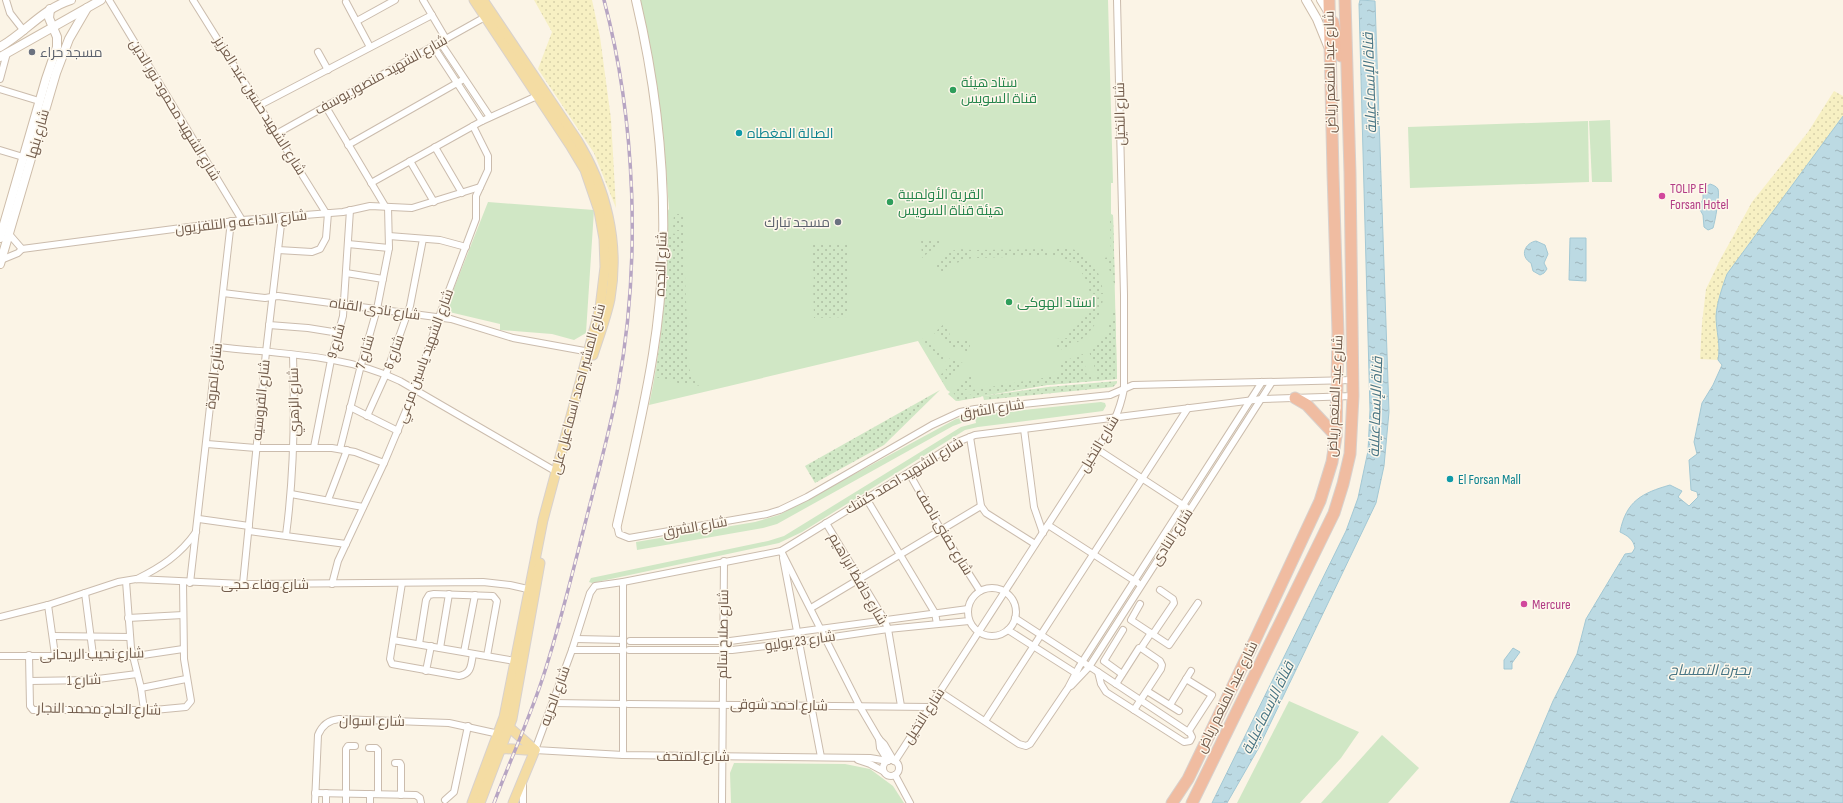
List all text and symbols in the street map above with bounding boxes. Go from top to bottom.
street label: شارع عبد المنعم رياض [1320,11,1341,133]
street label: شارع الشهيد منصور يوسف [312,31,450,119]
water label: قناة الإسماعيلية [1359,31,1381,134]
street label: شارع الشهيد حسين عبد العزيز [210,33,310,178]
street label: شارع الشهيد محمود نور الدين [126,36,224,184]
place label: مسجد حراء [40,44,103,61]
marker: مسجد حراء [27,47,37,57]
place label: ستاد هيئة قناة السويس [961,74,1037,107]
street label: شارع النخيل [1111,82,1129,146]
marker: ستاد هيئة قناة السويس [948,85,958,95]
street label: شارع بنها [23,107,53,161]
place label: الصالة المغطاه [747,125,834,142]
marker: الصالة المغطاه [734,128,744,138]
place label: TOLIP El Forsan Hotel [1670,180,1729,213]
place label: القرية الأولمبية هيئة قناة السويس [898,186,1004,219]
marker: TOLIP El Forsan Hotel [1657,191,1667,201]
marker: القرية الأولمبية هيئة قناة السويس [885,197,895,207]
street label: شارع الاذاعه و التلفزيون [174,207,308,237]
place label: مسجد تبارك [764,214,830,231]
marker: مسجد تبارك [833,217,843,227]
street label: شارع النجده [651,231,671,297]
street label: شارع الشهيد ياسين مرعي [393,287,460,426]
street label: شارع نادى القناه [328,294,422,324]
place label: استاد الهوكى [1017,294,1096,311]
marker: استاد الهوكى [1004,297,1014,307]
street label: شارع المشير احمد اسماعيل على [547,302,609,476]
street label: شارع 9 [323,322,349,360]
street label: شارع 6 [380,332,408,372]
street label: شارع 7 [352,333,378,371]
street label: شارع عبد المنعم رياض [1323,334,1348,458]
street label: شارع المروة [202,342,226,410]
water label: قناة الإسماعيلية [1365,355,1387,458]
street label: شارع الفروسيه [248,359,274,441]
street label: شارع الزهري [285,367,306,437]
street label: شارع الشرق [959,396,1025,422]
street label: شارع النخيل [1075,412,1123,476]
street label: شارع الشهيد احمد كشك [842,434,966,518]
place label: El Forsan Mall [1458,471,1521,488]
marker: El Forsan Mall [1445,474,1455,484]
street label: شارع حفنى ناصف [911,486,977,578]
street label: شارع النادى [1147,505,1197,569]
street label: شارع الشرق [661,513,729,541]
street label: شارع حافظ ابراهيم [824,530,891,628]
street label: شارع وفاء حجى [221,576,309,593]
street label: شارع صلاح سالم [714,589,733,679]
place label: Mercure [1532,596,1571,613]
marker: Mercure [1519,599,1529,609]
street label: شارع 23 يوليو [764,628,836,654]
street label: شارع عبد المنعم رياض [1193,638,1262,756]
street label: شارع نجيب الريحانى [40,645,144,663]
water label: قناة الإسماعيلية [1237,658,1299,757]
water label: بحيرة التمساح [1668,661,1752,680]
street label: شارع الحريه [536,664,574,728]
street label: شارع 1 [67,671,101,689]
street label: شارع النخيل [900,685,948,747]
street label: شارع احمد شوقى [730,696,828,714]
street label: شارع الحاج محمد النجار [36,699,161,719]
street label: شارع اسوان [339,712,405,730]
street label: شارع المتحف [656,748,730,765]

